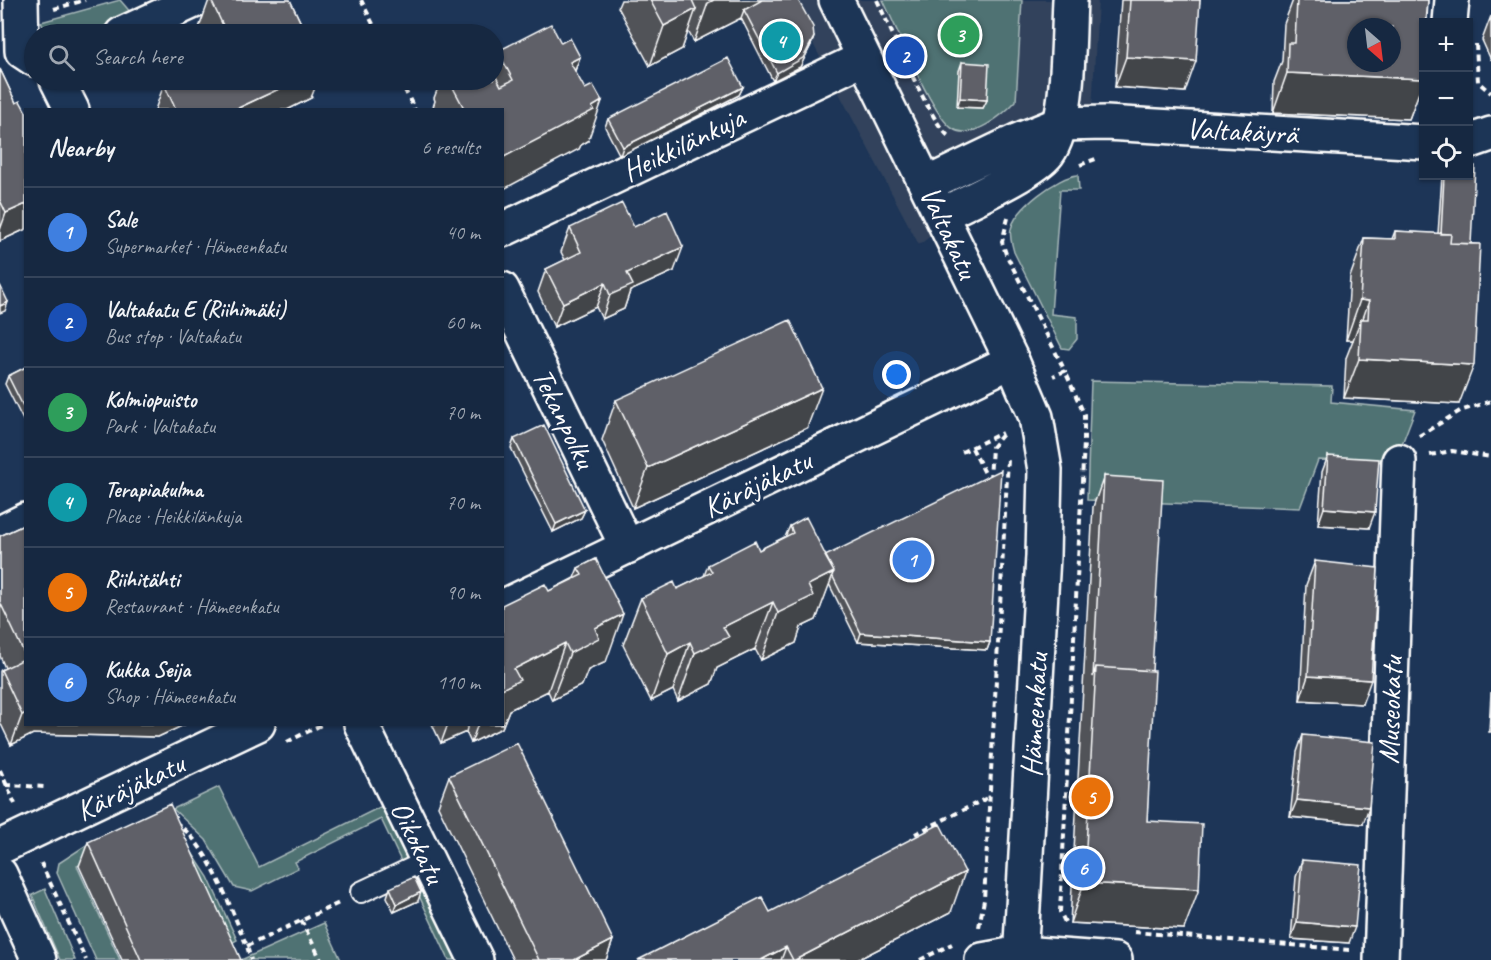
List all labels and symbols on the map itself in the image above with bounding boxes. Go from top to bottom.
pin: 3 [940,12,980,57]
pin: 4 [762,18,800,63]
north arrow [1347,18,1401,72]
pin: 2 [886,34,924,78]
street label: Heikkilänkuja [616,97,752,190]
street label: Valtakäyrä [1185,109,1301,153]
street label: Valtakatu [911,180,988,286]
your location [882,360,911,389]
street label: Tekanpolku [524,362,605,476]
street label: Käräjäkatu [696,441,819,527]
pin: 1 [892,538,932,582]
street label: Hämeenkatu [1012,650,1056,778]
street label: Museokatu [1369,653,1411,765]
street label: Käräjäkatu [69,744,192,830]
pin: 5 [1072,774,1110,820]
street label: Oikokatu [382,795,455,891]
pin: 6 [1064,846,1102,890]

